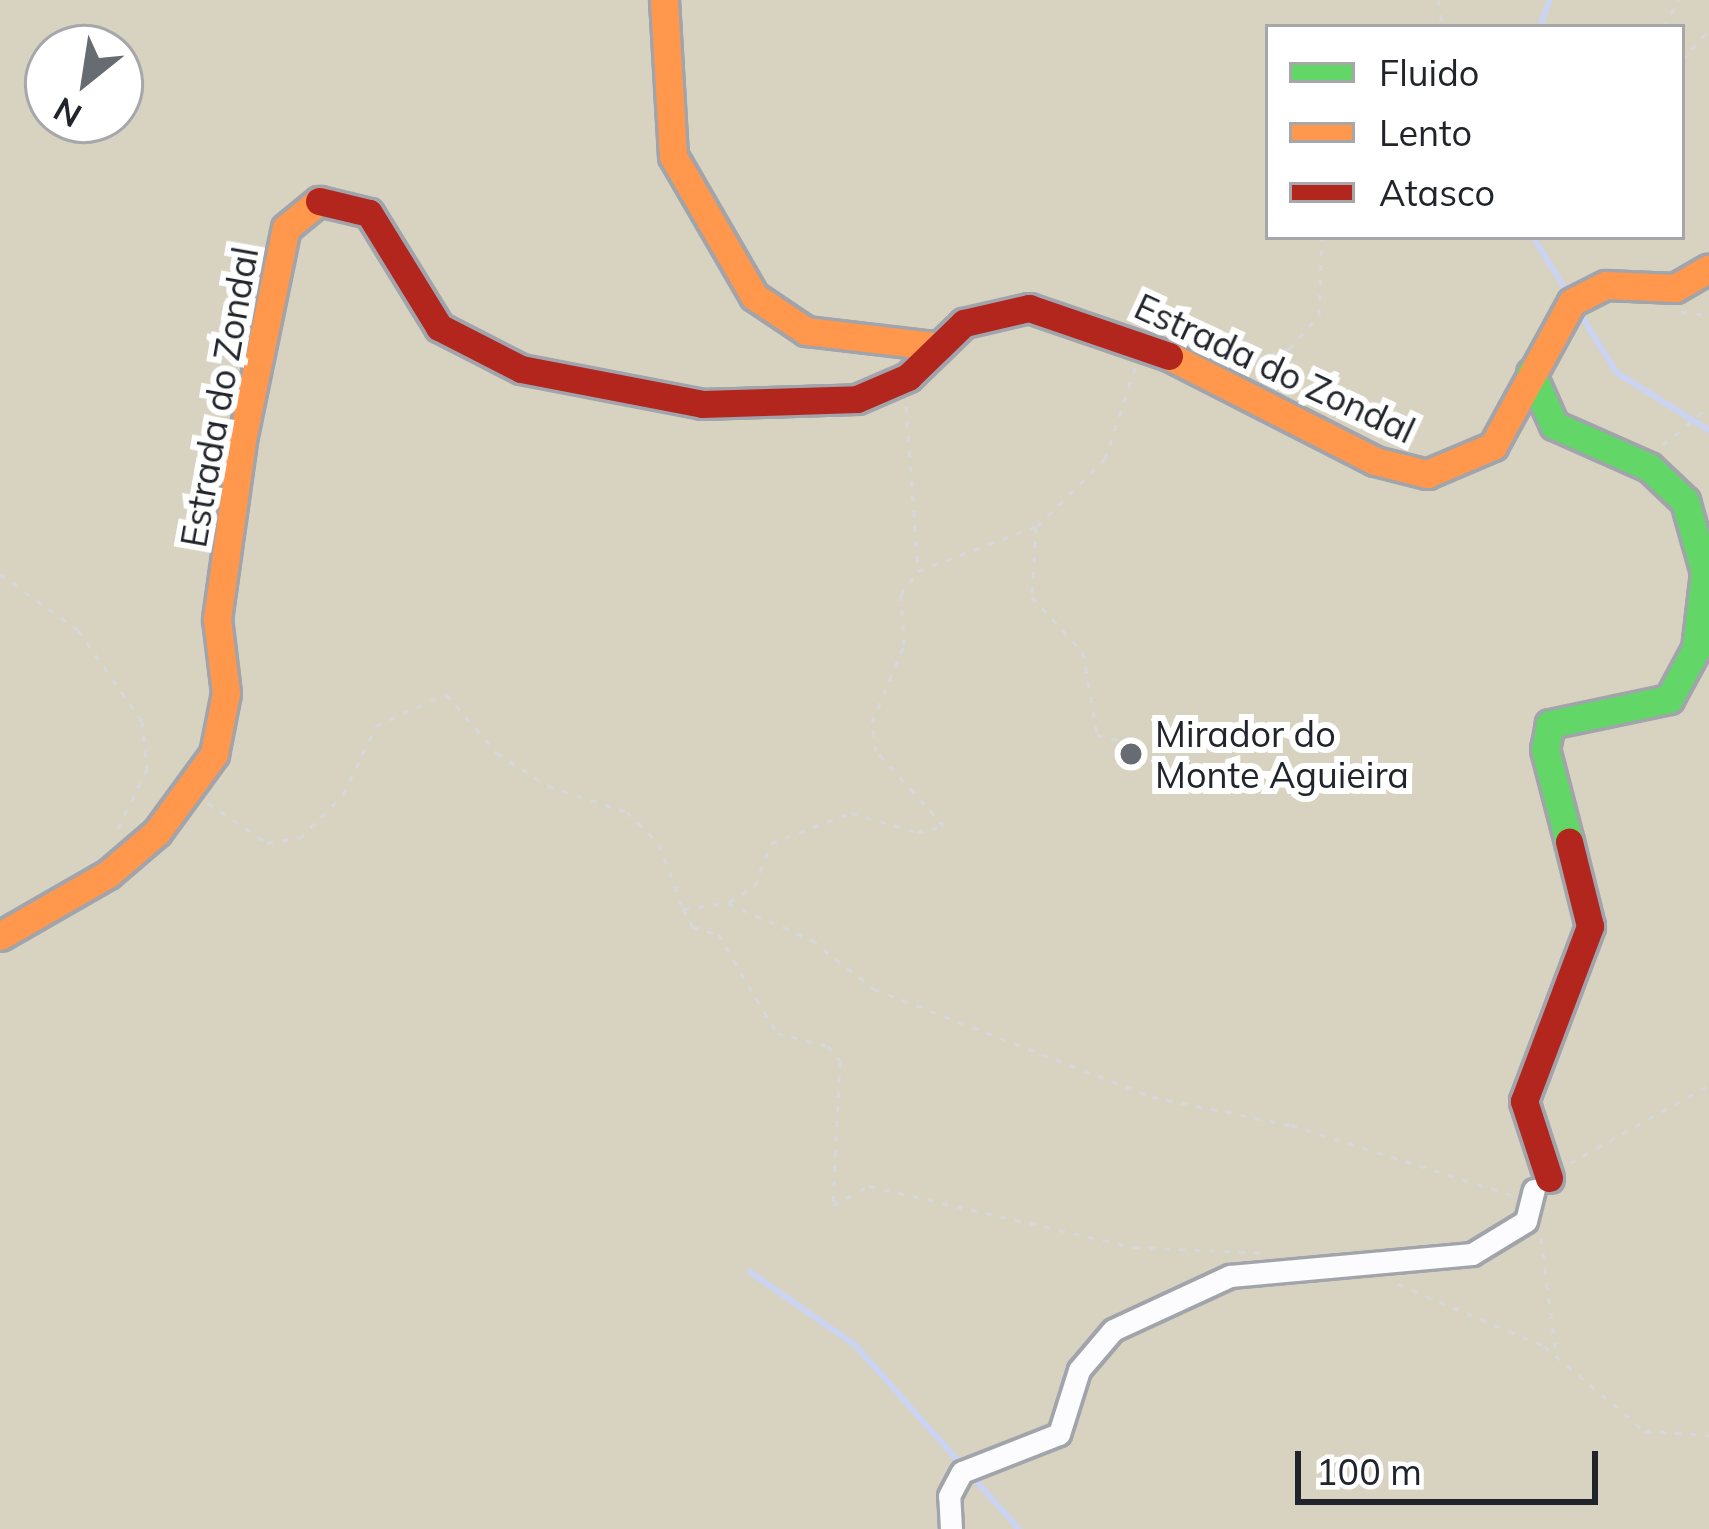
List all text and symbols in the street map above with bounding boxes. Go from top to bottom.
north arrow [24,24,144,144]
legend [1265,24,1685,240]
text: Fluido [1379,50,1479,95]
text: N [46,89,88,137]
text: Lento [1379,110,1472,155]
text: Atasco [1379,170,1495,215]
street label: Estrada do Zondal [171,243,267,551]
street label: Estrada do Zondal [1128,284,1422,452]
place label: Mirador do Monte Aguieira [1155,711,1409,796]
marker: Mirador do Monte Aguieira [1118,741,1144,767]
scale bar [1301,1427,1604,1501]
text: 100 m [1316,1449,1422,1494]

